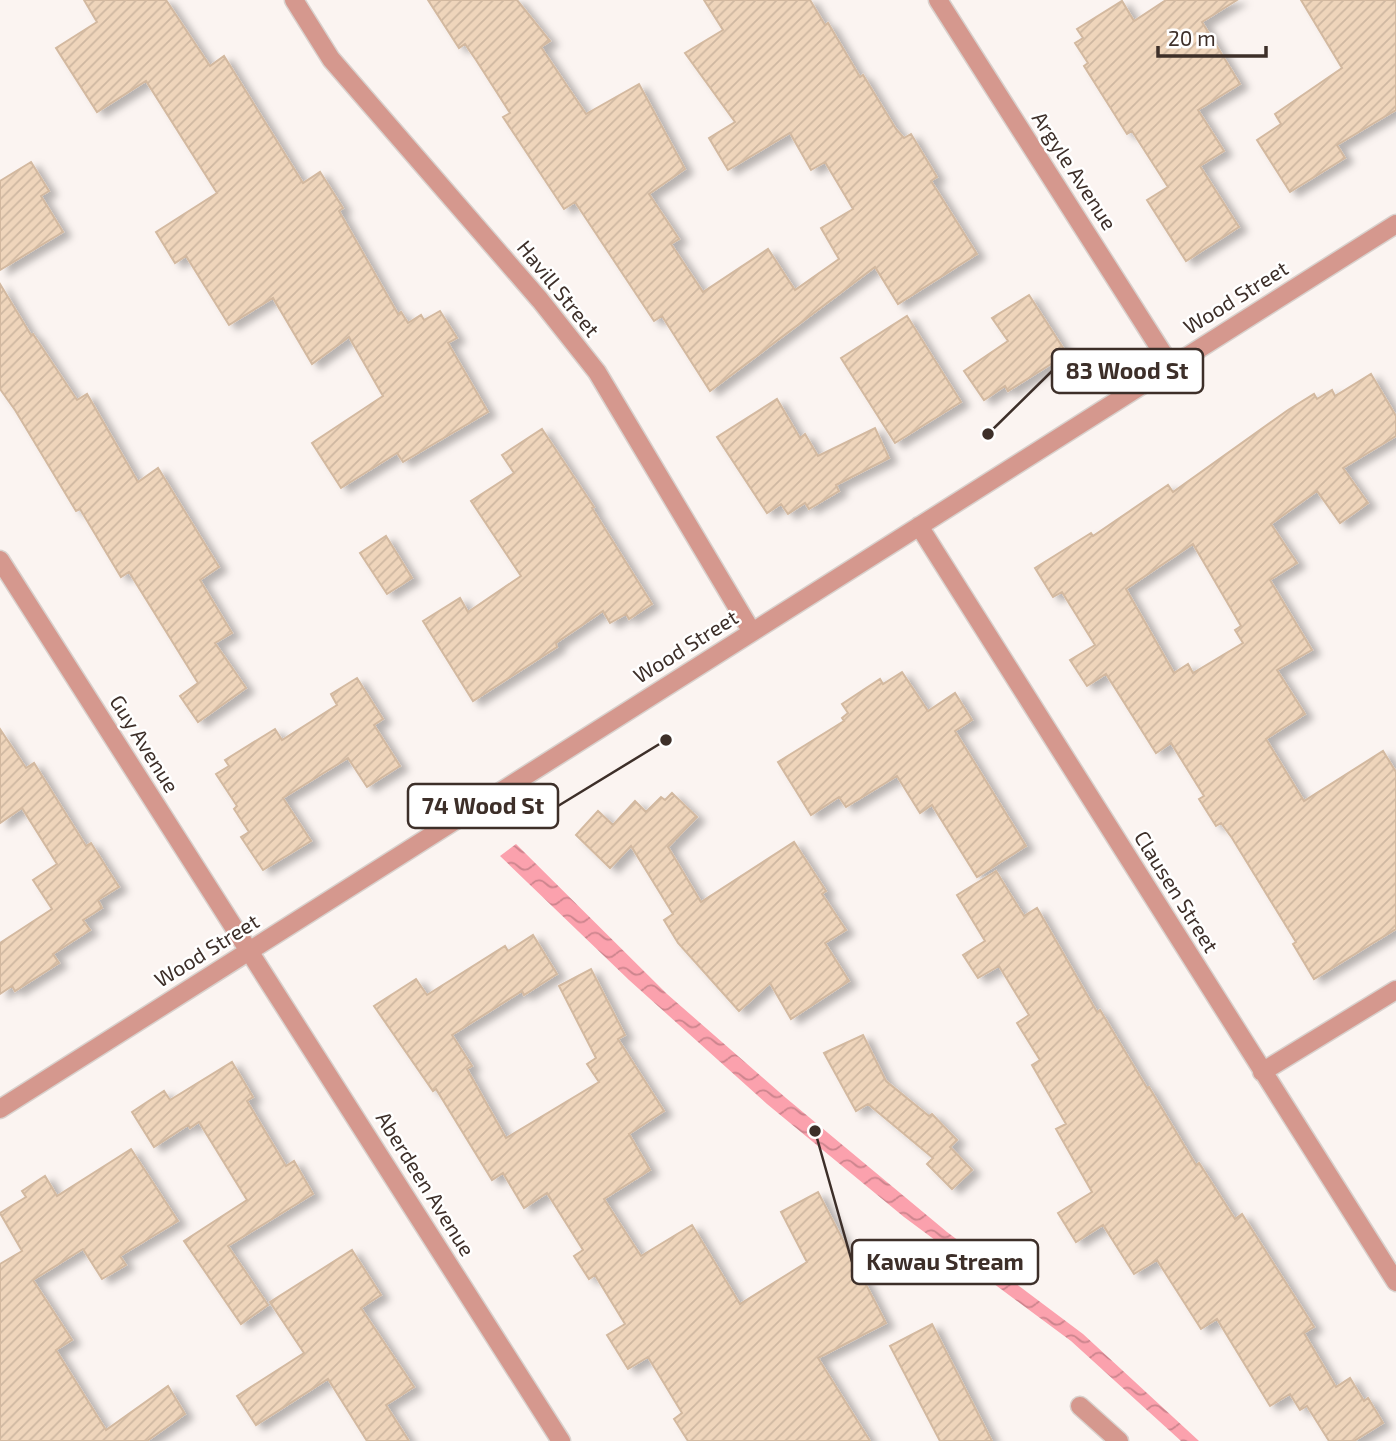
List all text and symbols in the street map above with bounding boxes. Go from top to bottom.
scale bar [1158,14,1266,58]
text: 20 m [1168,25,1216,50]
street label: Argyle Avenue [1028,106,1123,234]
street label: Havill Street [513,235,606,341]
street label: Wood Street [1178,255,1292,339]
callout: 83 Wood St [1052,349,1203,393]
text: 83 Wood St [1066,356,1188,384]
street label: Wood Street [628,604,742,688]
street label: Guy Avenue [105,690,185,797]
callout: 74 Wood St [408,784,558,828]
text: 74 Wood St [422,791,544,819]
street label: Clausen Street [1130,826,1225,957]
street label: Wood Street [149,908,263,992]
street label: Aberdeen Avenue [372,1106,481,1260]
callout: Kawau Stream [852,1240,1038,1284]
text: Kawau Stream [866,1247,1024,1275]

